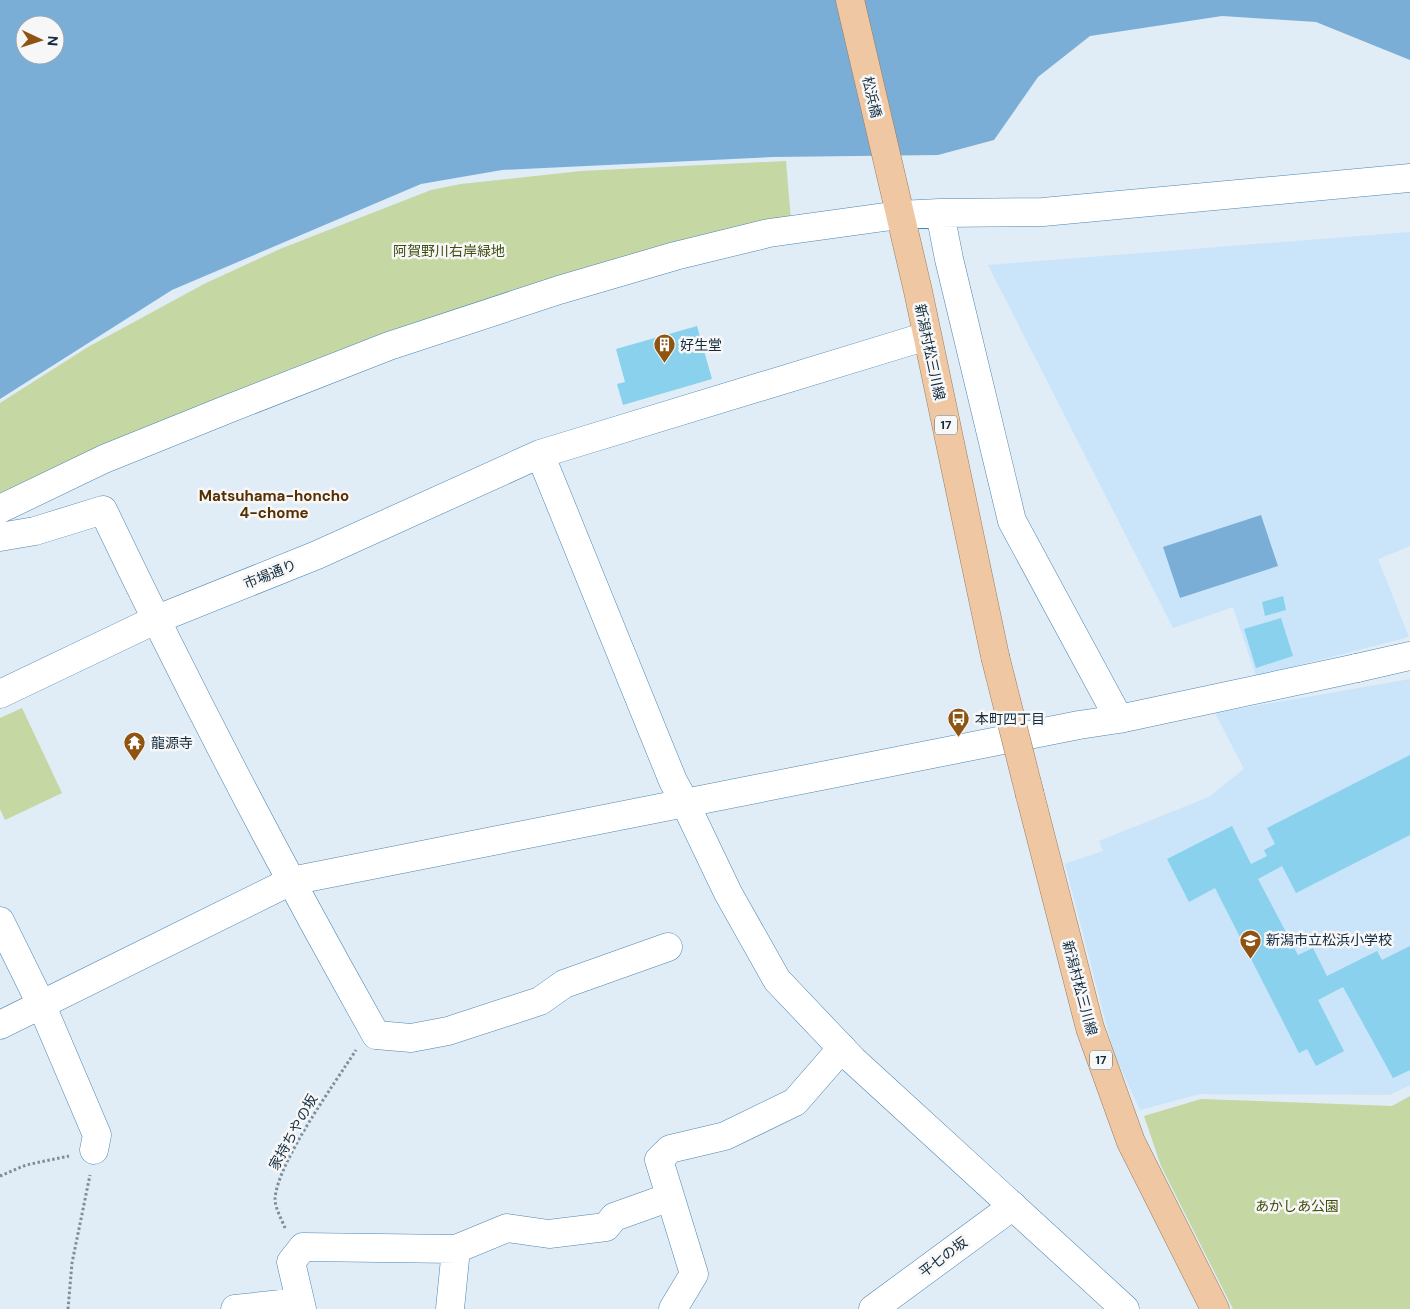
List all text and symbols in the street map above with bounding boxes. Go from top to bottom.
north arrow [15,15,65,65]
text: N [44,35,62,47]
street label: 松浜橋 [859,75,885,119]
park label: 阿賀野川右岸緑地 [393,242,505,260]
street label: 新潟村松三川線 [911,302,949,402]
building icon: 好生堂 [652,333,676,364]
place label: 好生堂 [680,336,722,354]
road number: 17 [935,416,957,434]
district label: Matsuhama-honcho 4-chome [199,486,349,523]
street label: 市場通り [241,555,299,593]
bus stop icon: 本町四丁目 [947,707,971,738]
place label: 本町四丁目 [975,710,1045,728]
temple icon: 龍源寺 [123,731,147,762]
place label: 龍源寺 [151,734,193,752]
school or university icon: 新潟市立松浜小学校 [1238,928,1262,959]
place label: 新潟市立松浜小学校 [1266,931,1392,949]
street label: 新潟村松三川線 [1059,938,1101,1038]
road number: 17 [1090,1050,1112,1070]
street label: 家持ちやの坂 [265,1091,321,1173]
park label: あかしあ公園 [1255,1197,1339,1215]
street label: 平七の坂 [915,1233,971,1281]

